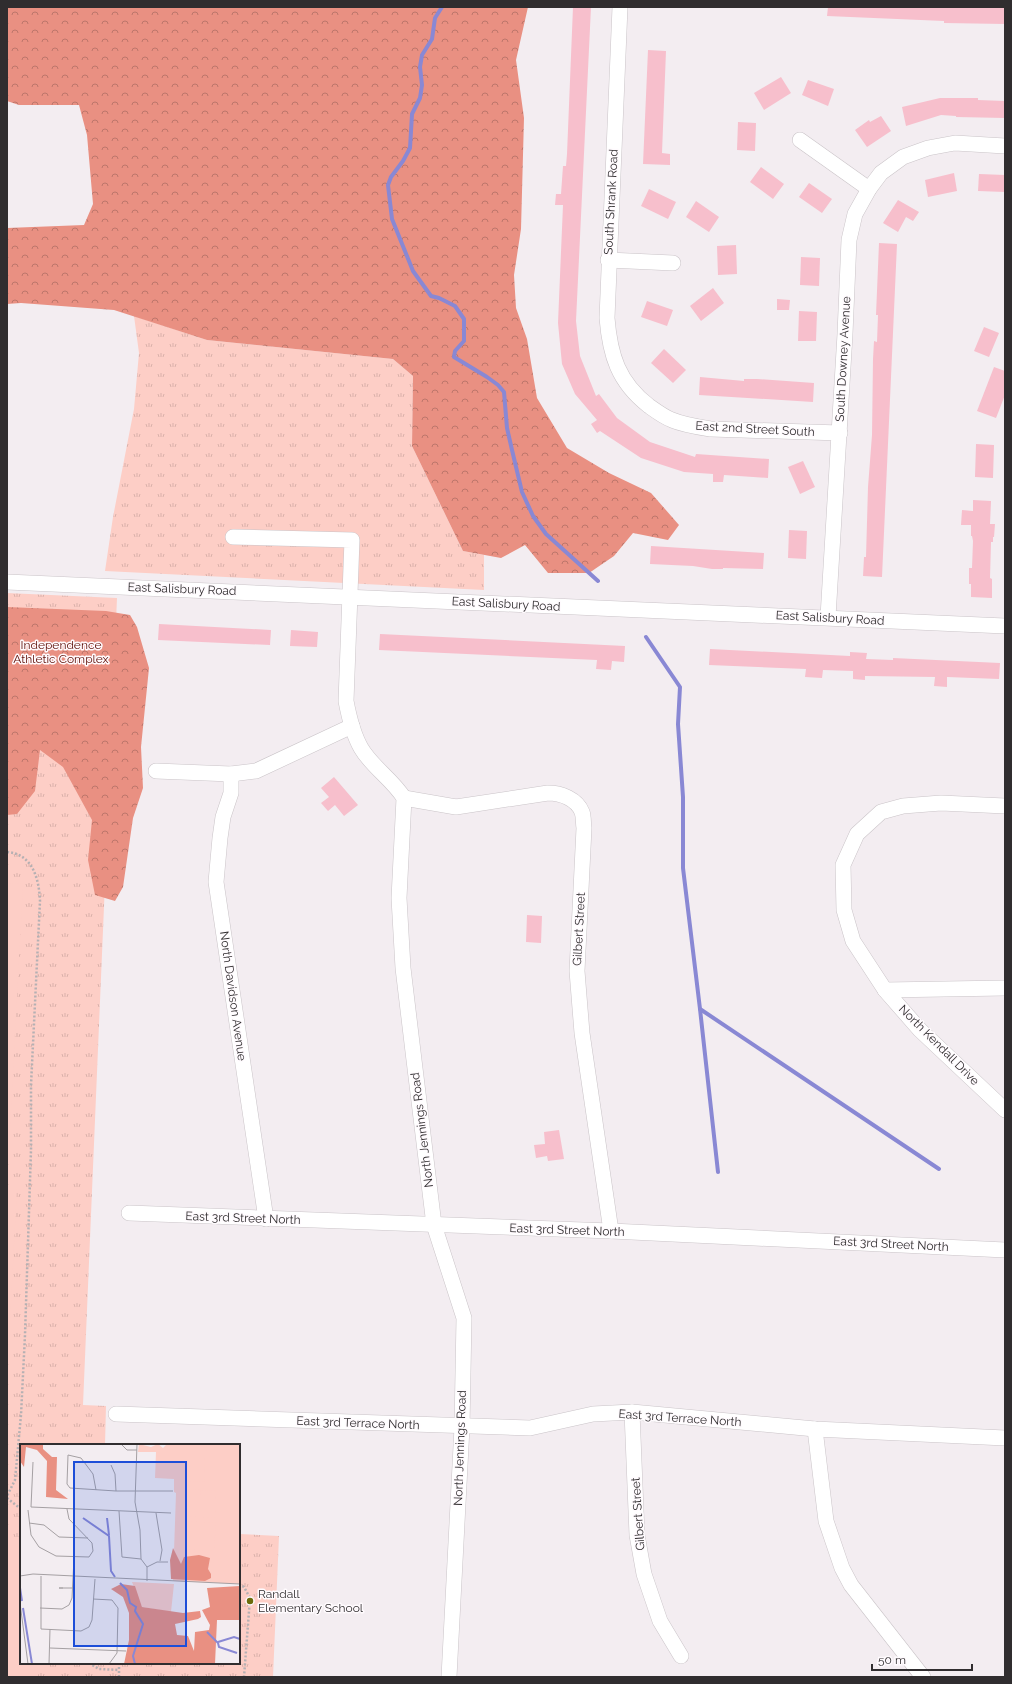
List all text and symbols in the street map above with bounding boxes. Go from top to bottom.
street label: South Shrank Road [601,149,621,255]
street label: South Downey Avenue [833,296,853,422]
street label: East 2nd Street South [695,419,815,439]
street label: East Salisbury Road [127,580,237,598]
street label: East Salisbury Road [451,594,561,614]
street label: East Salisbury Road [775,608,885,628]
park label: Independence Athletic Complex [13,638,109,666]
street label: Gilbert Street [570,892,588,966]
street label: North Davidson Avenue [217,930,249,1062]
street label: North Kendall Drive [896,1002,982,1088]
street label: North Jennings Road [408,1072,436,1188]
street label: East 3rd Street North [185,1209,301,1227]
street label: East 3rd Street North [509,1221,625,1239]
street label: East 3rd Street North [833,1234,949,1254]
street label: North Jennings Road [451,1390,469,1506]
street label: East 3rd Terrace North [618,1407,742,1429]
street label: East 3rd Terrace North [296,1414,420,1432]
inset map [20,1444,240,1664]
street label: Gilbert Street [628,1477,648,1551]
place label: Randall Elementary School [258,1587,364,1615]
marker: Randall Elementary School [245,1596,255,1606]
scale bar [872,1646,972,1672]
text: 50 m [878,1653,906,1667]

